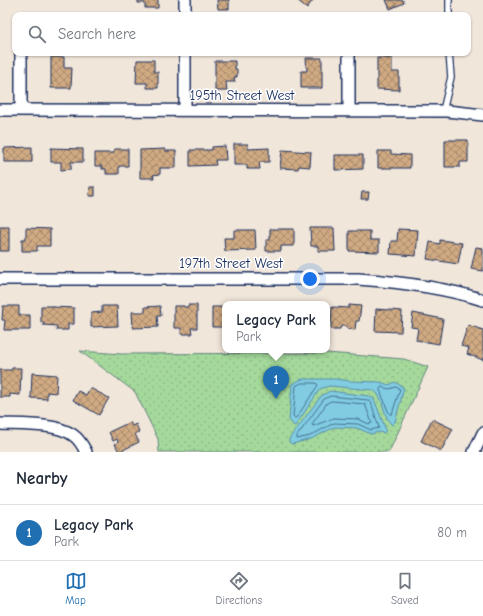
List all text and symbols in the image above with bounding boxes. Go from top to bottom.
search box [12,12,471,56]
icon: search [26,23,48,45]
text: Search here [58,25,136,43]
street label: 195th Street West [190,87,295,104]
street label: 197th Street West [179,255,284,272]
your location [300,269,320,289]
popup [222,301,330,353]
text: Legacy Park [236,311,316,329]
text: Park [236,329,261,344]
pin: 1 [263,366,289,399]
text: Nearby [16,469,67,488]
text: Legacy Park [54,516,133,534]
text: 1 [26,525,32,540]
text: 80 m [437,525,467,540]
text: Park [54,534,79,549]
tab: Map [65,570,87,607]
tab: Directions [216,570,262,607]
tab: Saved [391,570,418,607]

